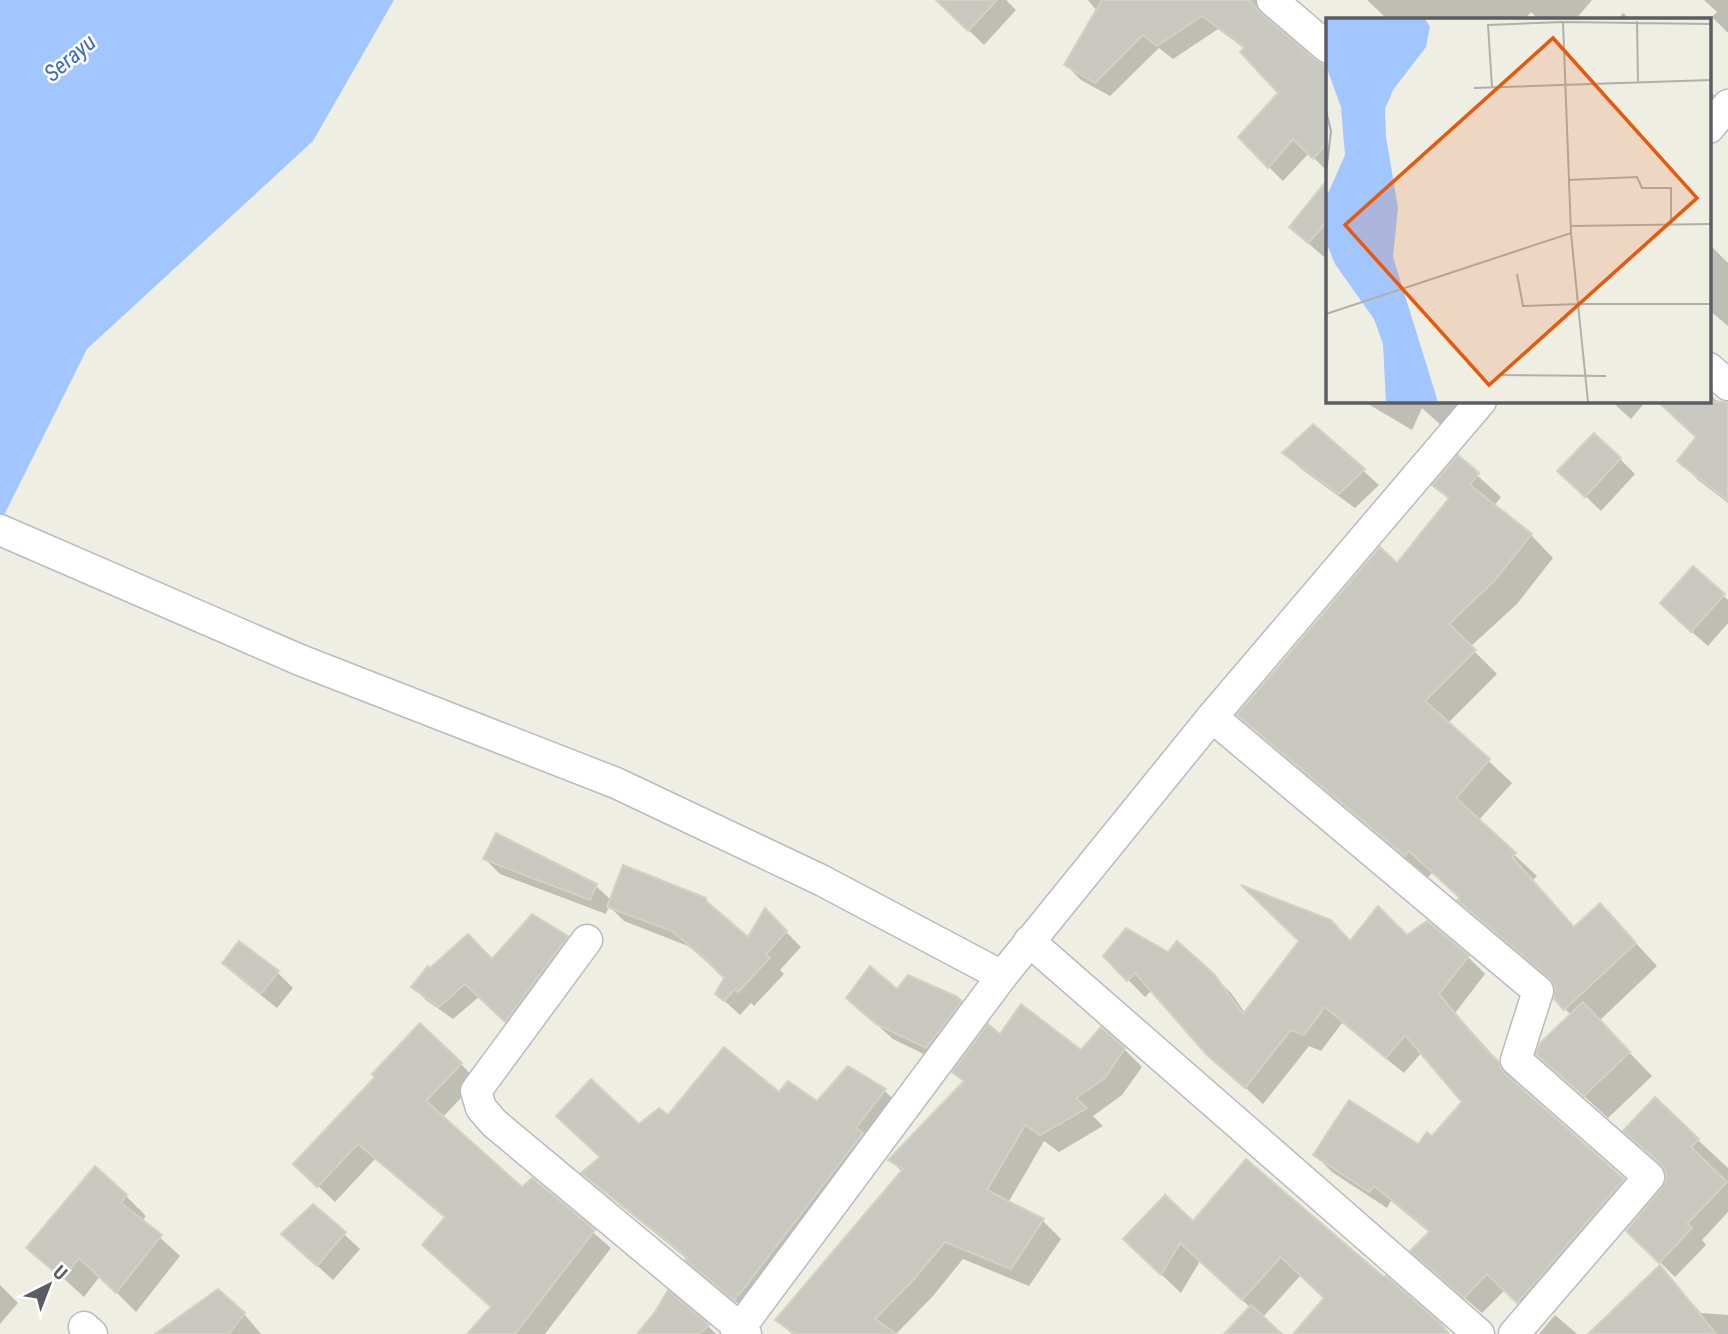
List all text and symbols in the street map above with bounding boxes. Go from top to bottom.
inset map [1326,18,1710,402]
water label: Serayu [39,29,101,87]
north arrow [14,1250,84,1320]
text: U [48,1261,72,1285]

